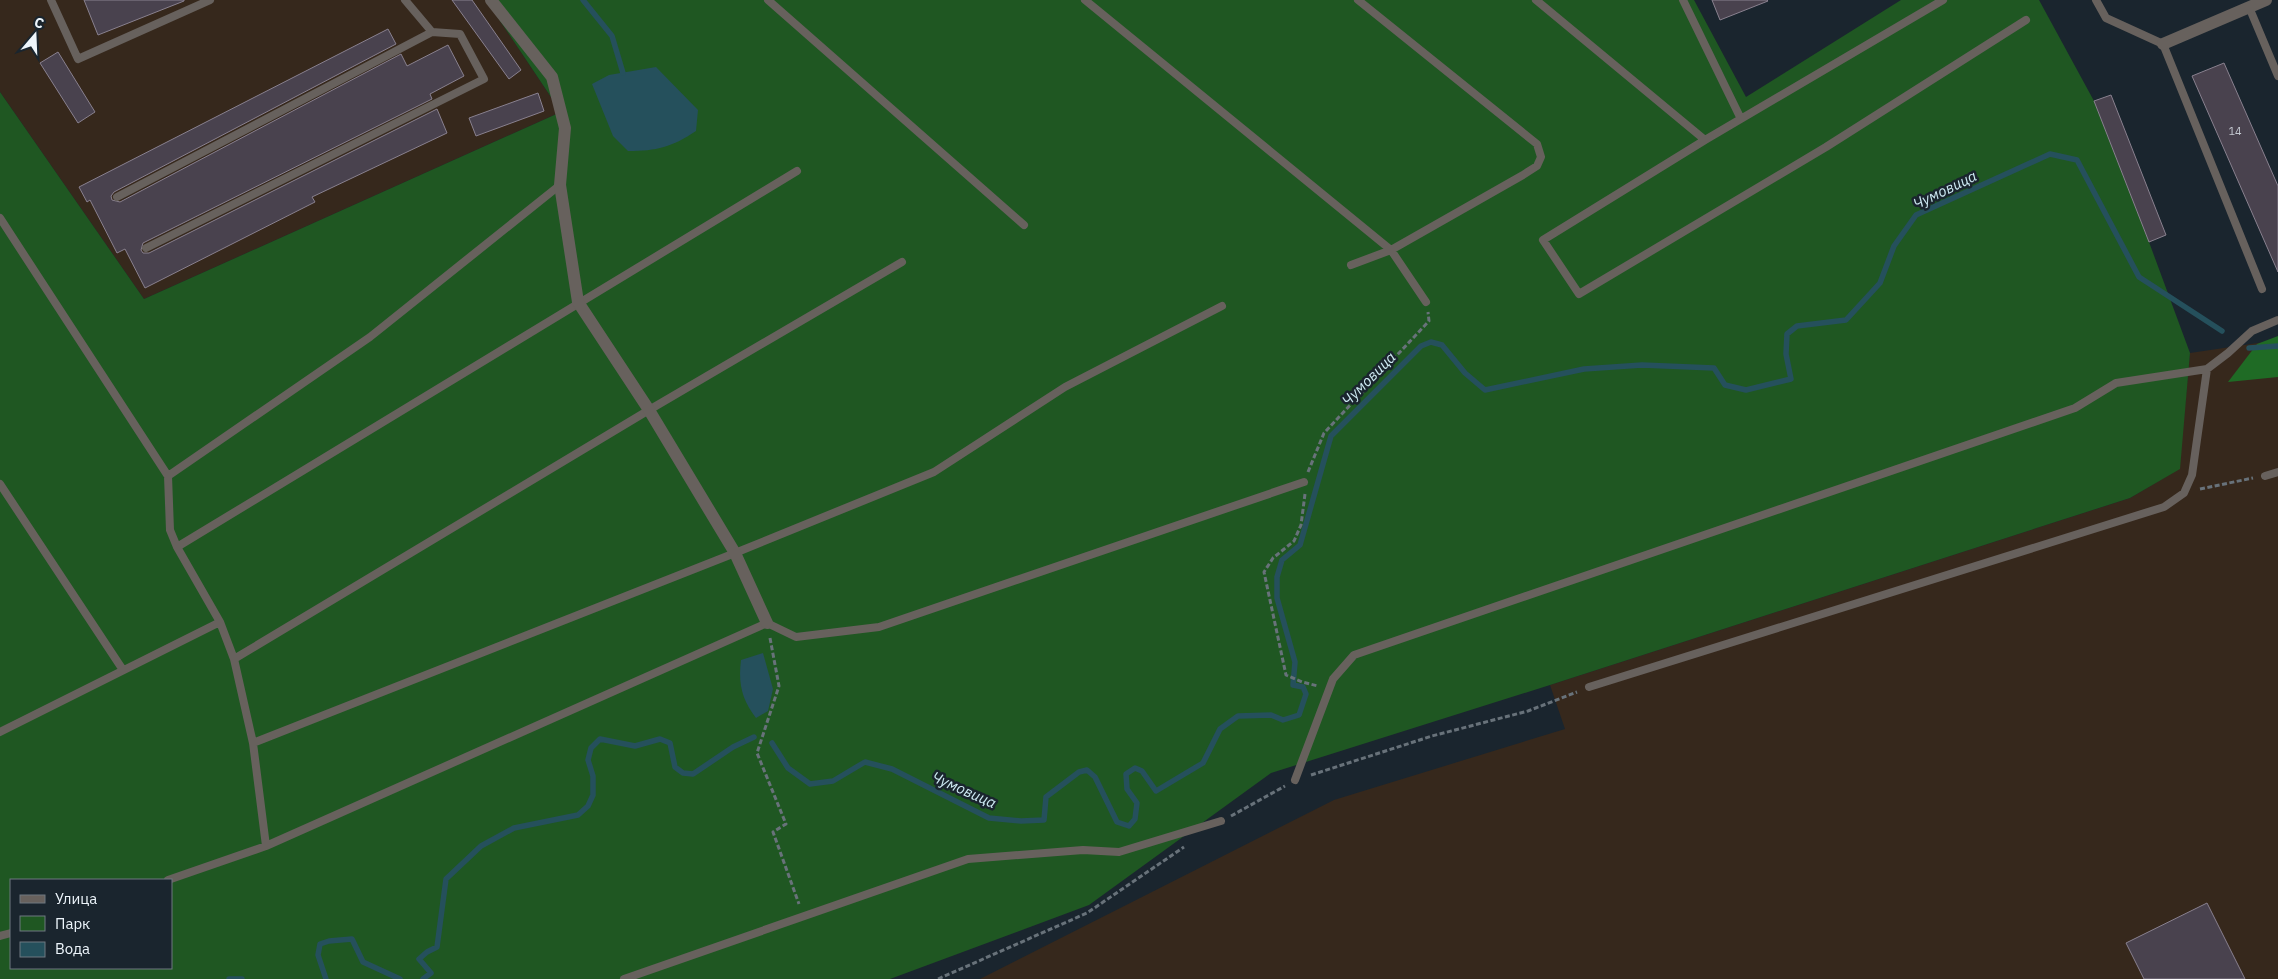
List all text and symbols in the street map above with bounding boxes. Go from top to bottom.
north arrow [10,10,60,60]
text: С [32,13,46,33]
house number: 14 [2228,124,2242,138]
water label: Чумовица [1910,166,1980,213]
water label: Чумовица [1338,348,1400,410]
water label: Чумовица [929,767,1000,812]
legend [10,879,172,969]
text: Улица [55,889,97,908]
text: Парк [55,914,90,933]
text: Вода [55,939,90,958]

